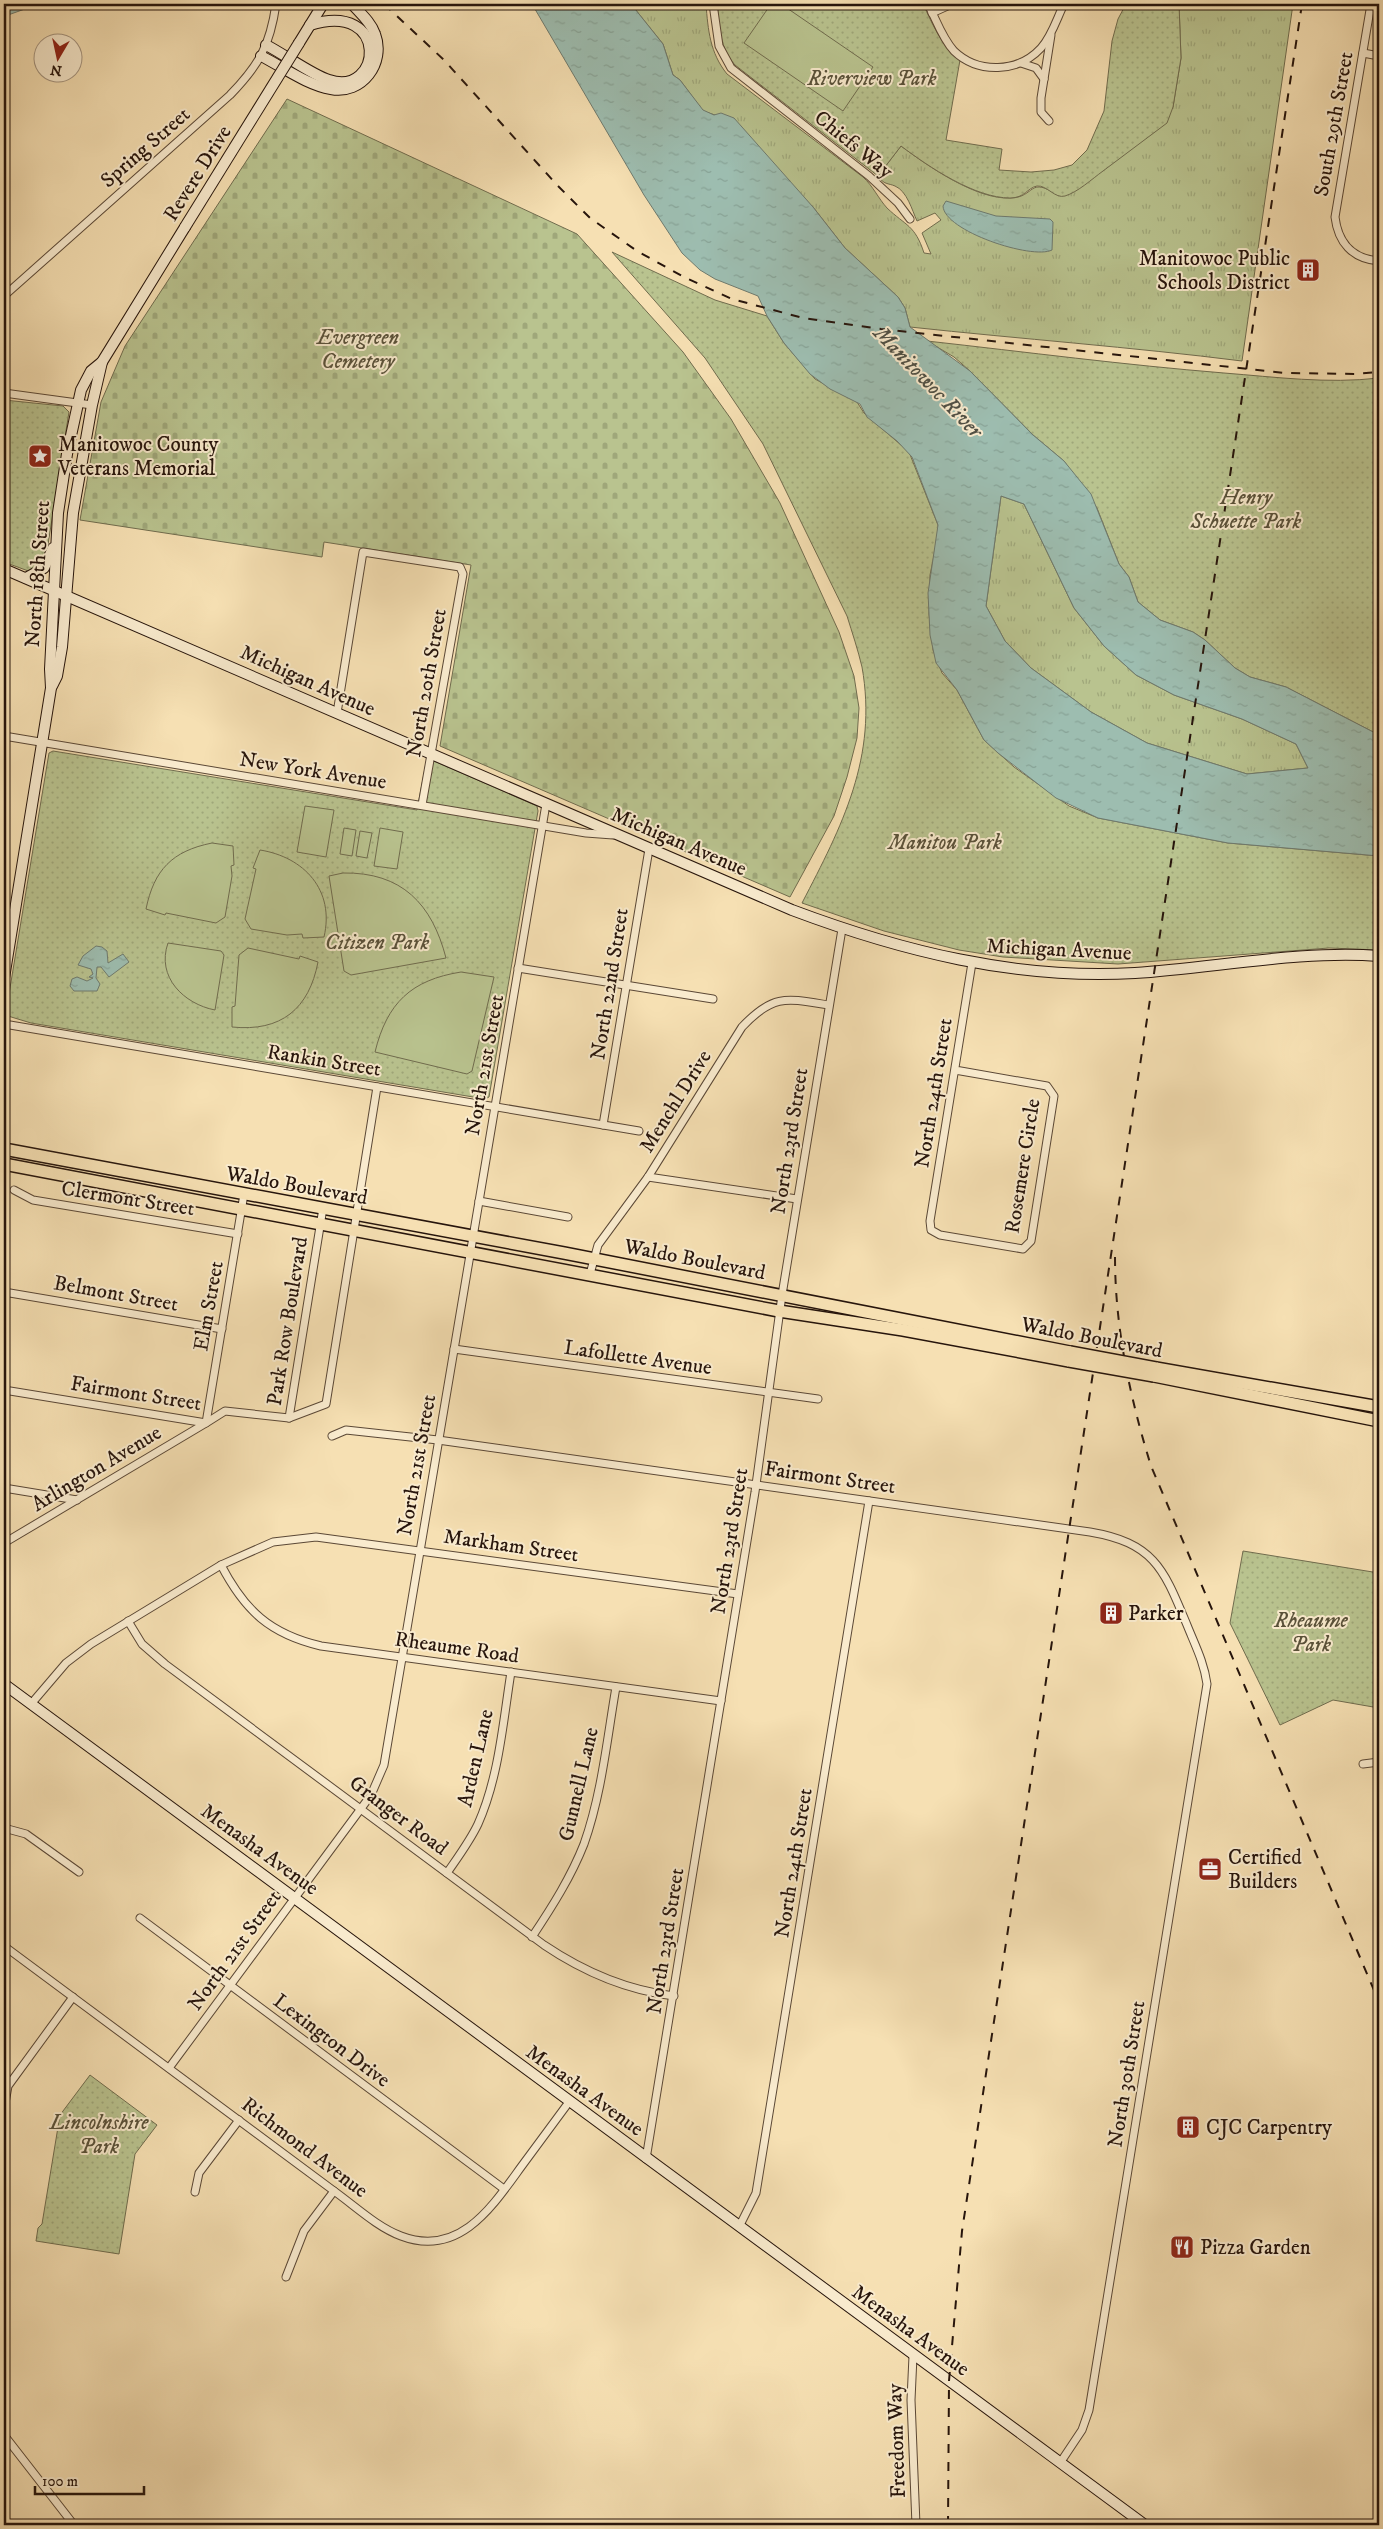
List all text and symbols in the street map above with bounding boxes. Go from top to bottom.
north arrow [32,32,82,82]
street label: South 29th Street [1308,50,1360,198]
text: N [49,60,63,80]
park label: Riverview Park [806,66,937,92]
street label: Spring Street [96,102,196,194]
street label: Chiefs Way [809,105,899,185]
street label: Revere Drive [158,121,238,226]
place label: Manitowoc Public Schools District [1139,246,1290,296]
building icon: Manitowoc Public Schools District [1295,257,1321,283]
water label: Manitowoc River [866,319,990,445]
park label: Evergreen Cemetery [316,325,399,375]
place label: Manitowoc County Veterans Memorial [57,432,219,482]
place icon: Manitowoc County Veterans Memorial [27,443,53,469]
park label: Henry Schuette Park [1190,485,1302,535]
street label: North 18th Street [20,500,56,648]
street label: North 20th Street [401,607,453,760]
street label: Michigan Avenue [236,639,380,722]
street label: New York Avenue [237,747,389,796]
street label: Michigan Avenue [607,802,751,882]
park label: Manitou Park [886,830,1002,856]
street label: North 22nd Street [585,906,635,1062]
park label: Citizen Park [325,930,429,956]
street label: Michigan Avenue [986,933,1132,967]
street label: North 21st Street [460,992,510,1138]
street label: North 24th Street [909,1016,959,1170]
street label: Rankin Street [265,1039,383,1083]
street label: Menchl Drive [634,1045,718,1158]
street label: North 23rd Street [766,1066,814,1216]
street label: Rosemere Circle [999,1097,1047,1235]
street label: Waldo Boulevard [223,1161,370,1211]
street label: Clermont Street [59,1176,197,1222]
street label: Waldo Boulevard [621,1233,768,1287]
street label: Park Row Boulevard [262,1234,314,1407]
street label: Elm Street [188,1259,230,1353]
street label: Belmont Street [52,1270,180,1318]
street label: Waldo Boulevard [1018,1311,1165,1365]
street label: Lafollette Avenue [562,1335,714,1381]
street label: Fairmont Street [69,1371,203,1417]
street label: North 21st Street [392,1392,442,1538]
street label: Arlington Avenue [27,1420,166,1518]
street label: Fairmont Street [763,1456,897,1500]
street label: North 23rd Street [706,1466,754,1616]
street label: Markham Street [442,1524,580,1568]
building icon: Parker [1098,1600,1124,1626]
place label: Parker [1128,1601,1184,1627]
park label: Rheaume Park [1273,1608,1349,1658]
street label: Rheaume Road [393,1626,521,1670]
street label: Arden Lane [452,1707,500,1810]
street label: Gunnell Lane [553,1724,605,1844]
street label: Granger Road [344,1770,453,1862]
street label: North 24th Street [769,1786,819,1940]
street label: Menasha Avenue [195,1798,324,1901]
place label: Certified Builders [1228,1845,1302,1895]
office icon: Certified Builders [1197,1856,1223,1882]
street label: North 23rd Street [642,1866,690,2016]
street label: North 21st Street [182,1885,287,2016]
street label: Lexington Drive [268,1988,395,2093]
street label: North 30th Street [1103,1999,1151,2149]
street label: Menasha Avenue [520,2039,649,2142]
street label: Richmond Avenue [236,2092,373,2204]
park label: Lincolnshire Park [49,2110,149,2160]
building icon: CJC Carpentry [1175,2114,1201,2140]
place label: CJC Carpentry [1206,2115,1333,2141]
restaurant icon: Pizza Garden [1169,2234,1195,2260]
place label: Pizza Garden [1200,2235,1311,2261]
street label: Menasha Avenue [846,2279,975,2382]
street label: Freedom Way [882,2382,912,2499]
scale bar [35,2464,144,2496]
text: 100 m [42,2472,78,2491]

